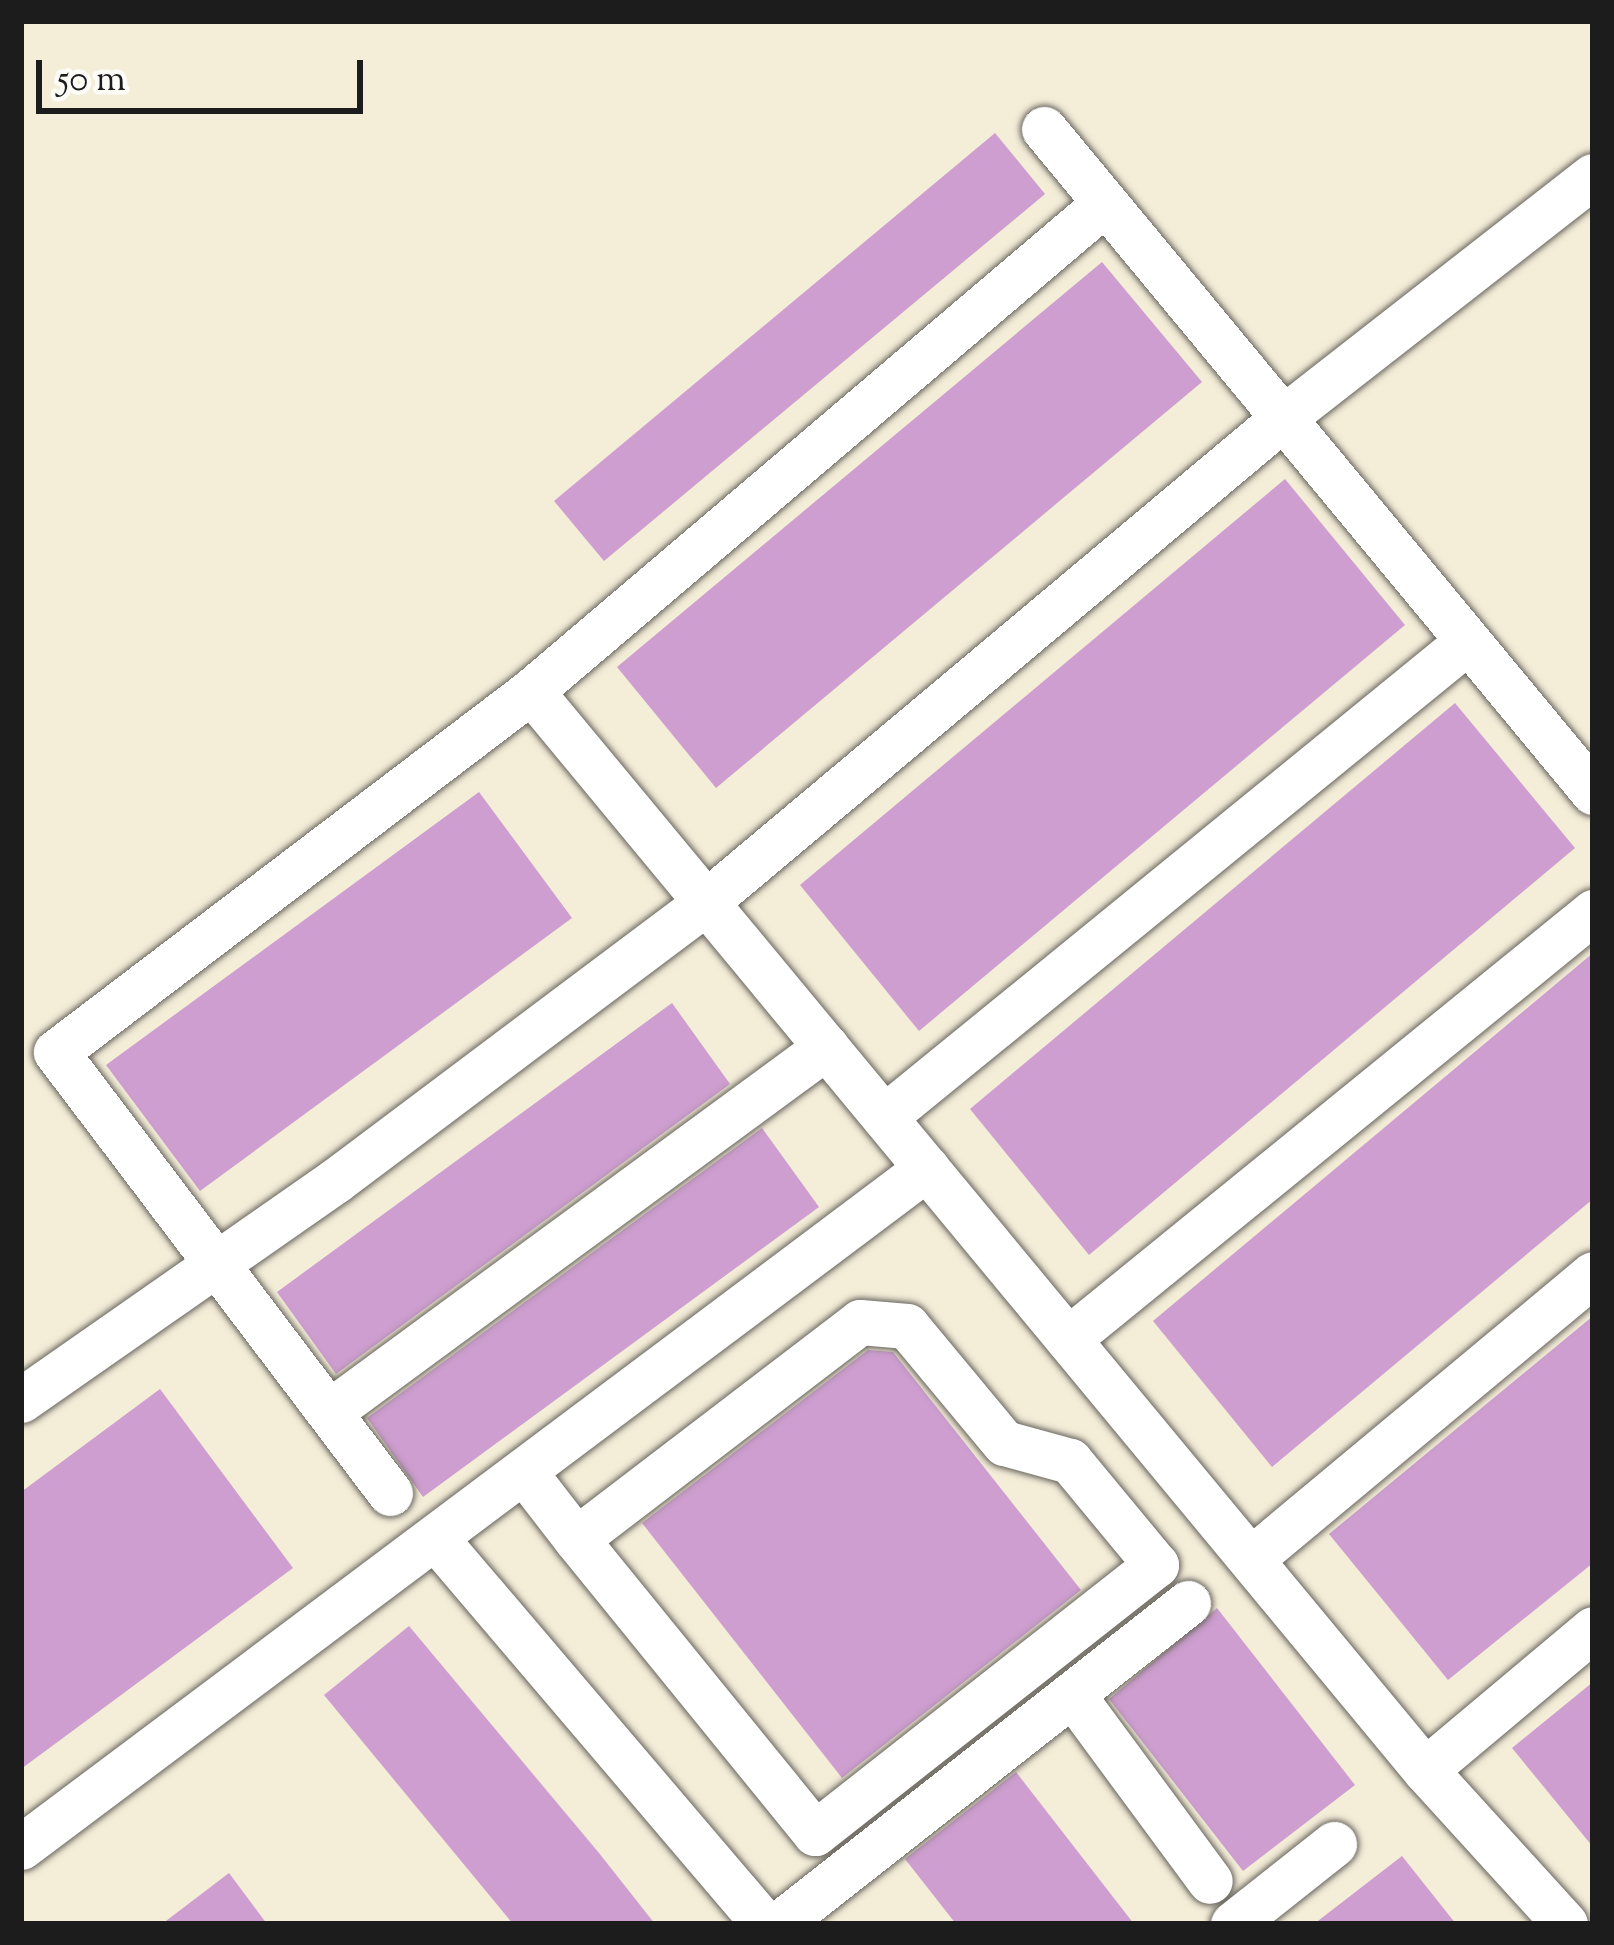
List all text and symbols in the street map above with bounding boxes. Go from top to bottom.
scale bar [42,36,369,110]
text: 50 m [57,55,126,107]

